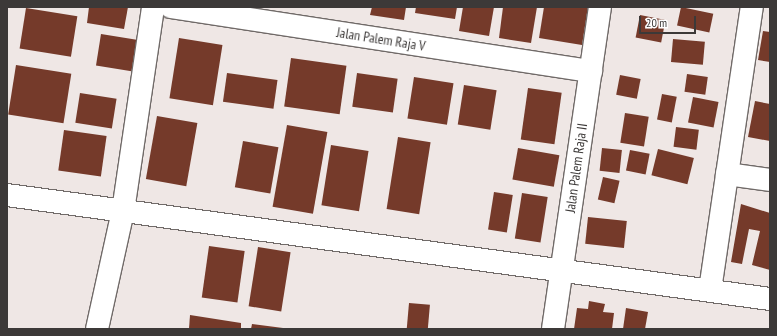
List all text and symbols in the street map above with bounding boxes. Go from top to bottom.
scale bar [641,8,698,34]
text: 20 m [646,15,667,30]
street label: Jalan Palem Raja V [335,24,427,54]
street label: Jalan Palem Raja II [561,122,591,214]

